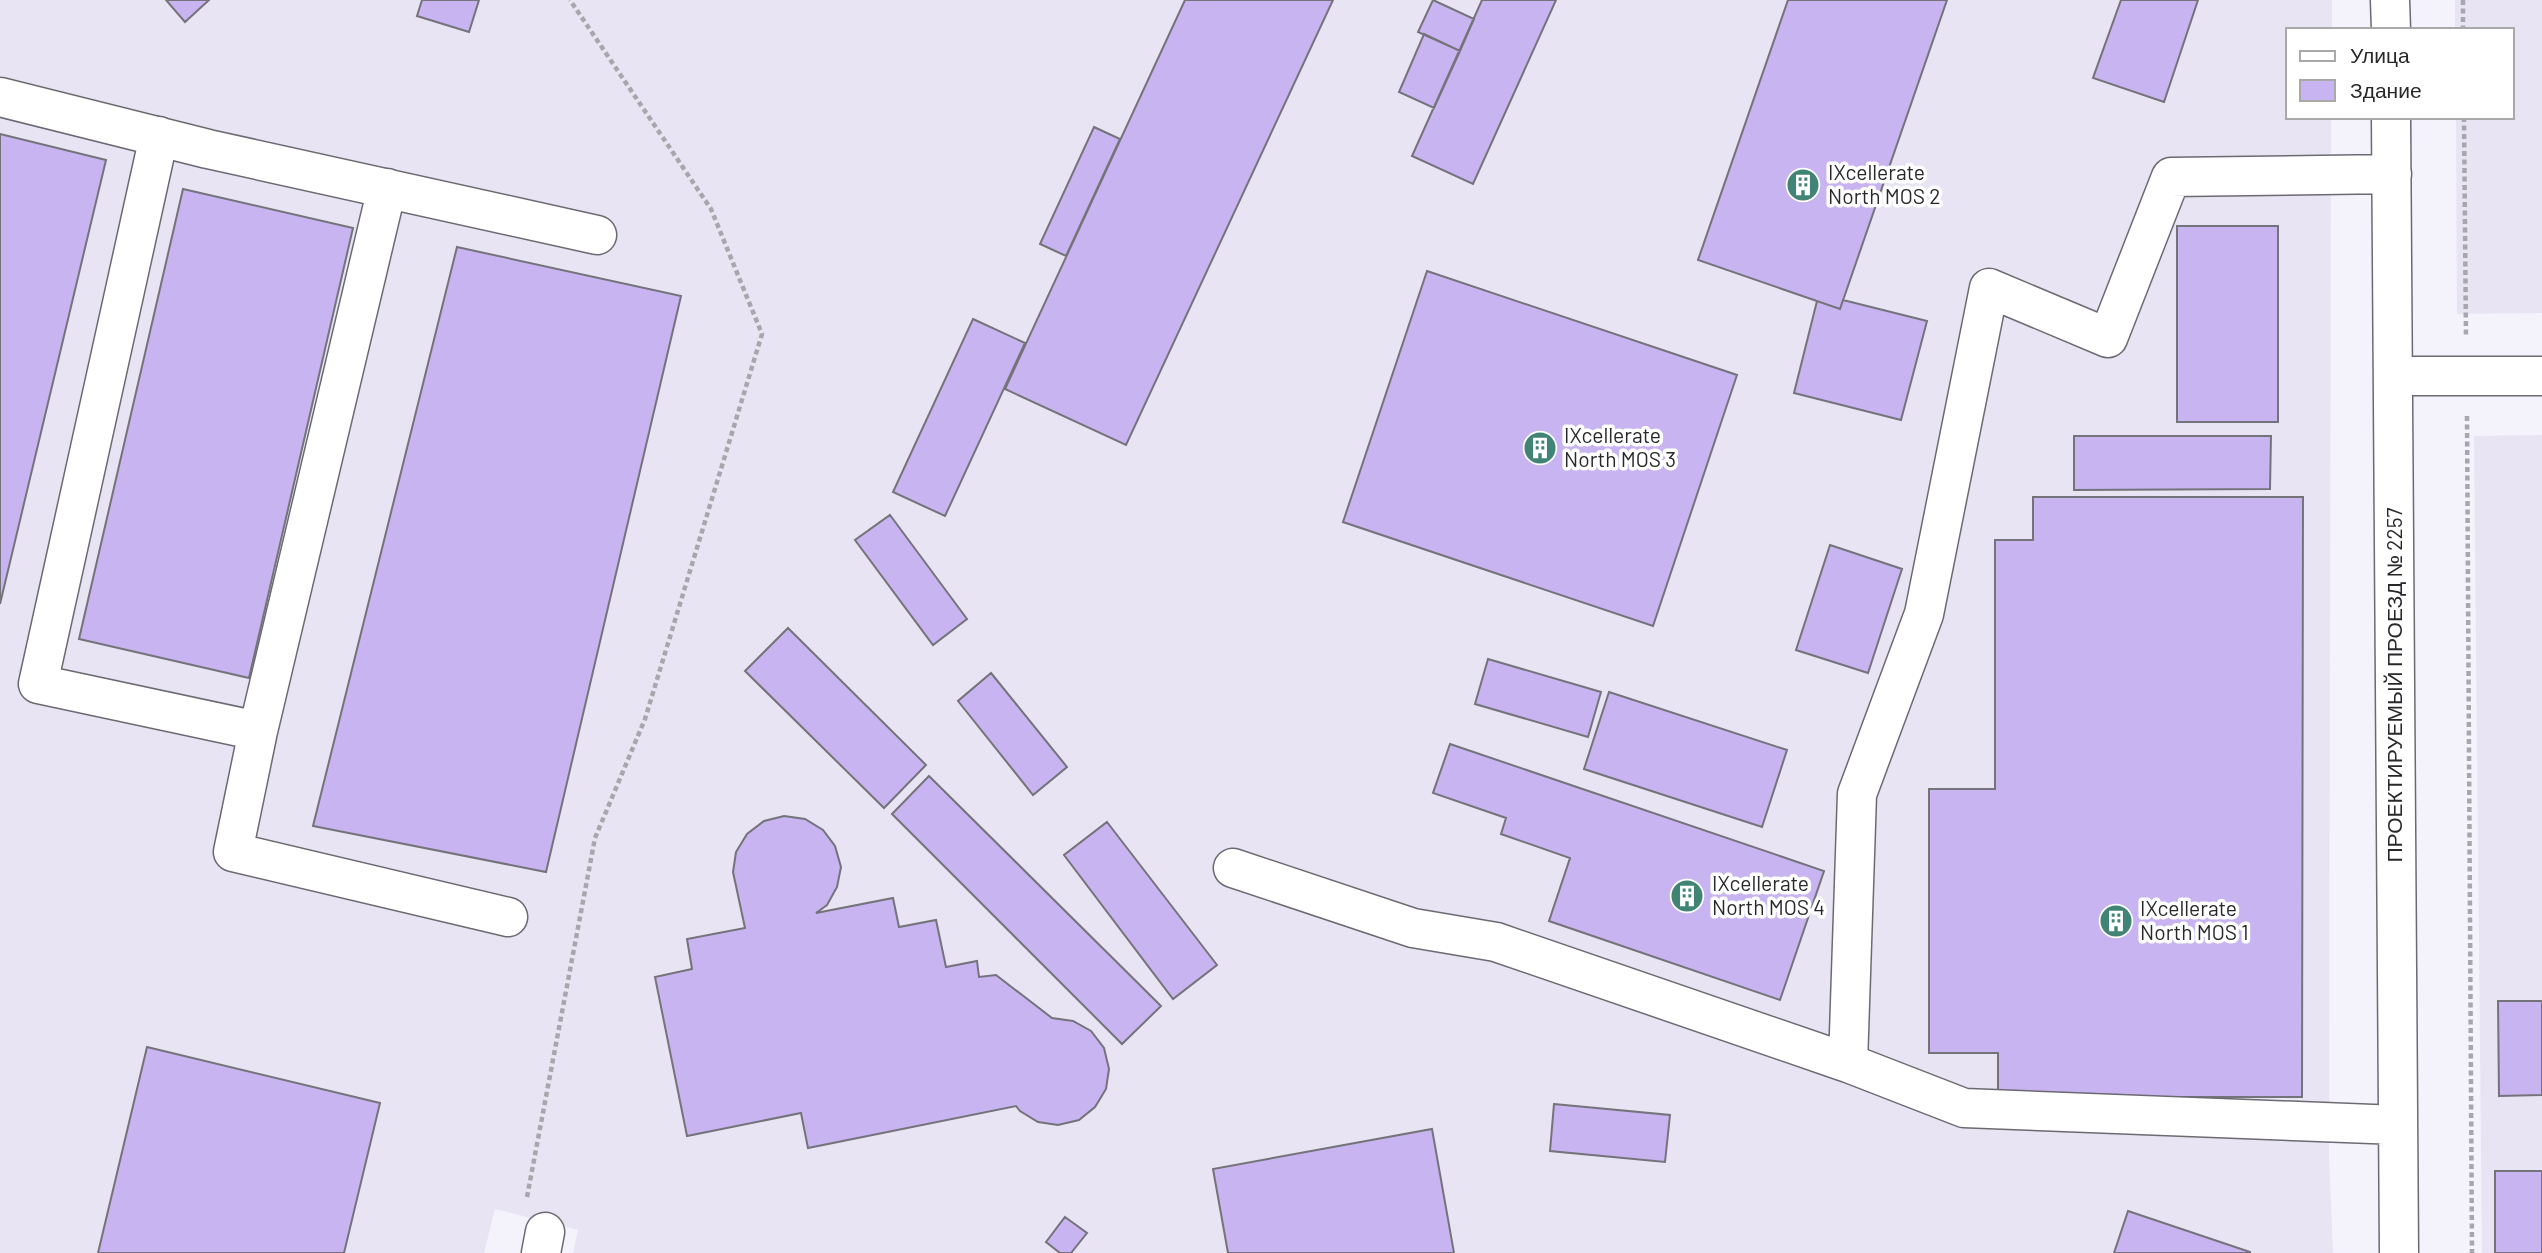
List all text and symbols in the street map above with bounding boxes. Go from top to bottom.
legend [2286,28,2514,119]
text: Улица [2350,42,2410,67]
text: Здание [2350,77,2422,102]
place label: IXcellerate North MOS 2 [1828,159,1941,208]
building icon: IXcellerate North MOS 2 [1784,166,1822,204]
place label: IXcellerate North MOS 3 [1564,422,1676,471]
building icon: IXcellerate North MOS 3 [1521,429,1559,467]
street label: ПРОЕКТИРУЕМЫЙ ПРОЕЗД № 2257 [2381,507,2406,863]
place label: IXcellerate North MOS 4 [1712,870,1825,919]
building icon: IXcellerate North MOS 4 [1668,877,1706,915]
place label: IXcellerate North MOS 1 [2140,895,2249,944]
building icon: IXcellerate North MOS 1 [2097,902,2135,940]

